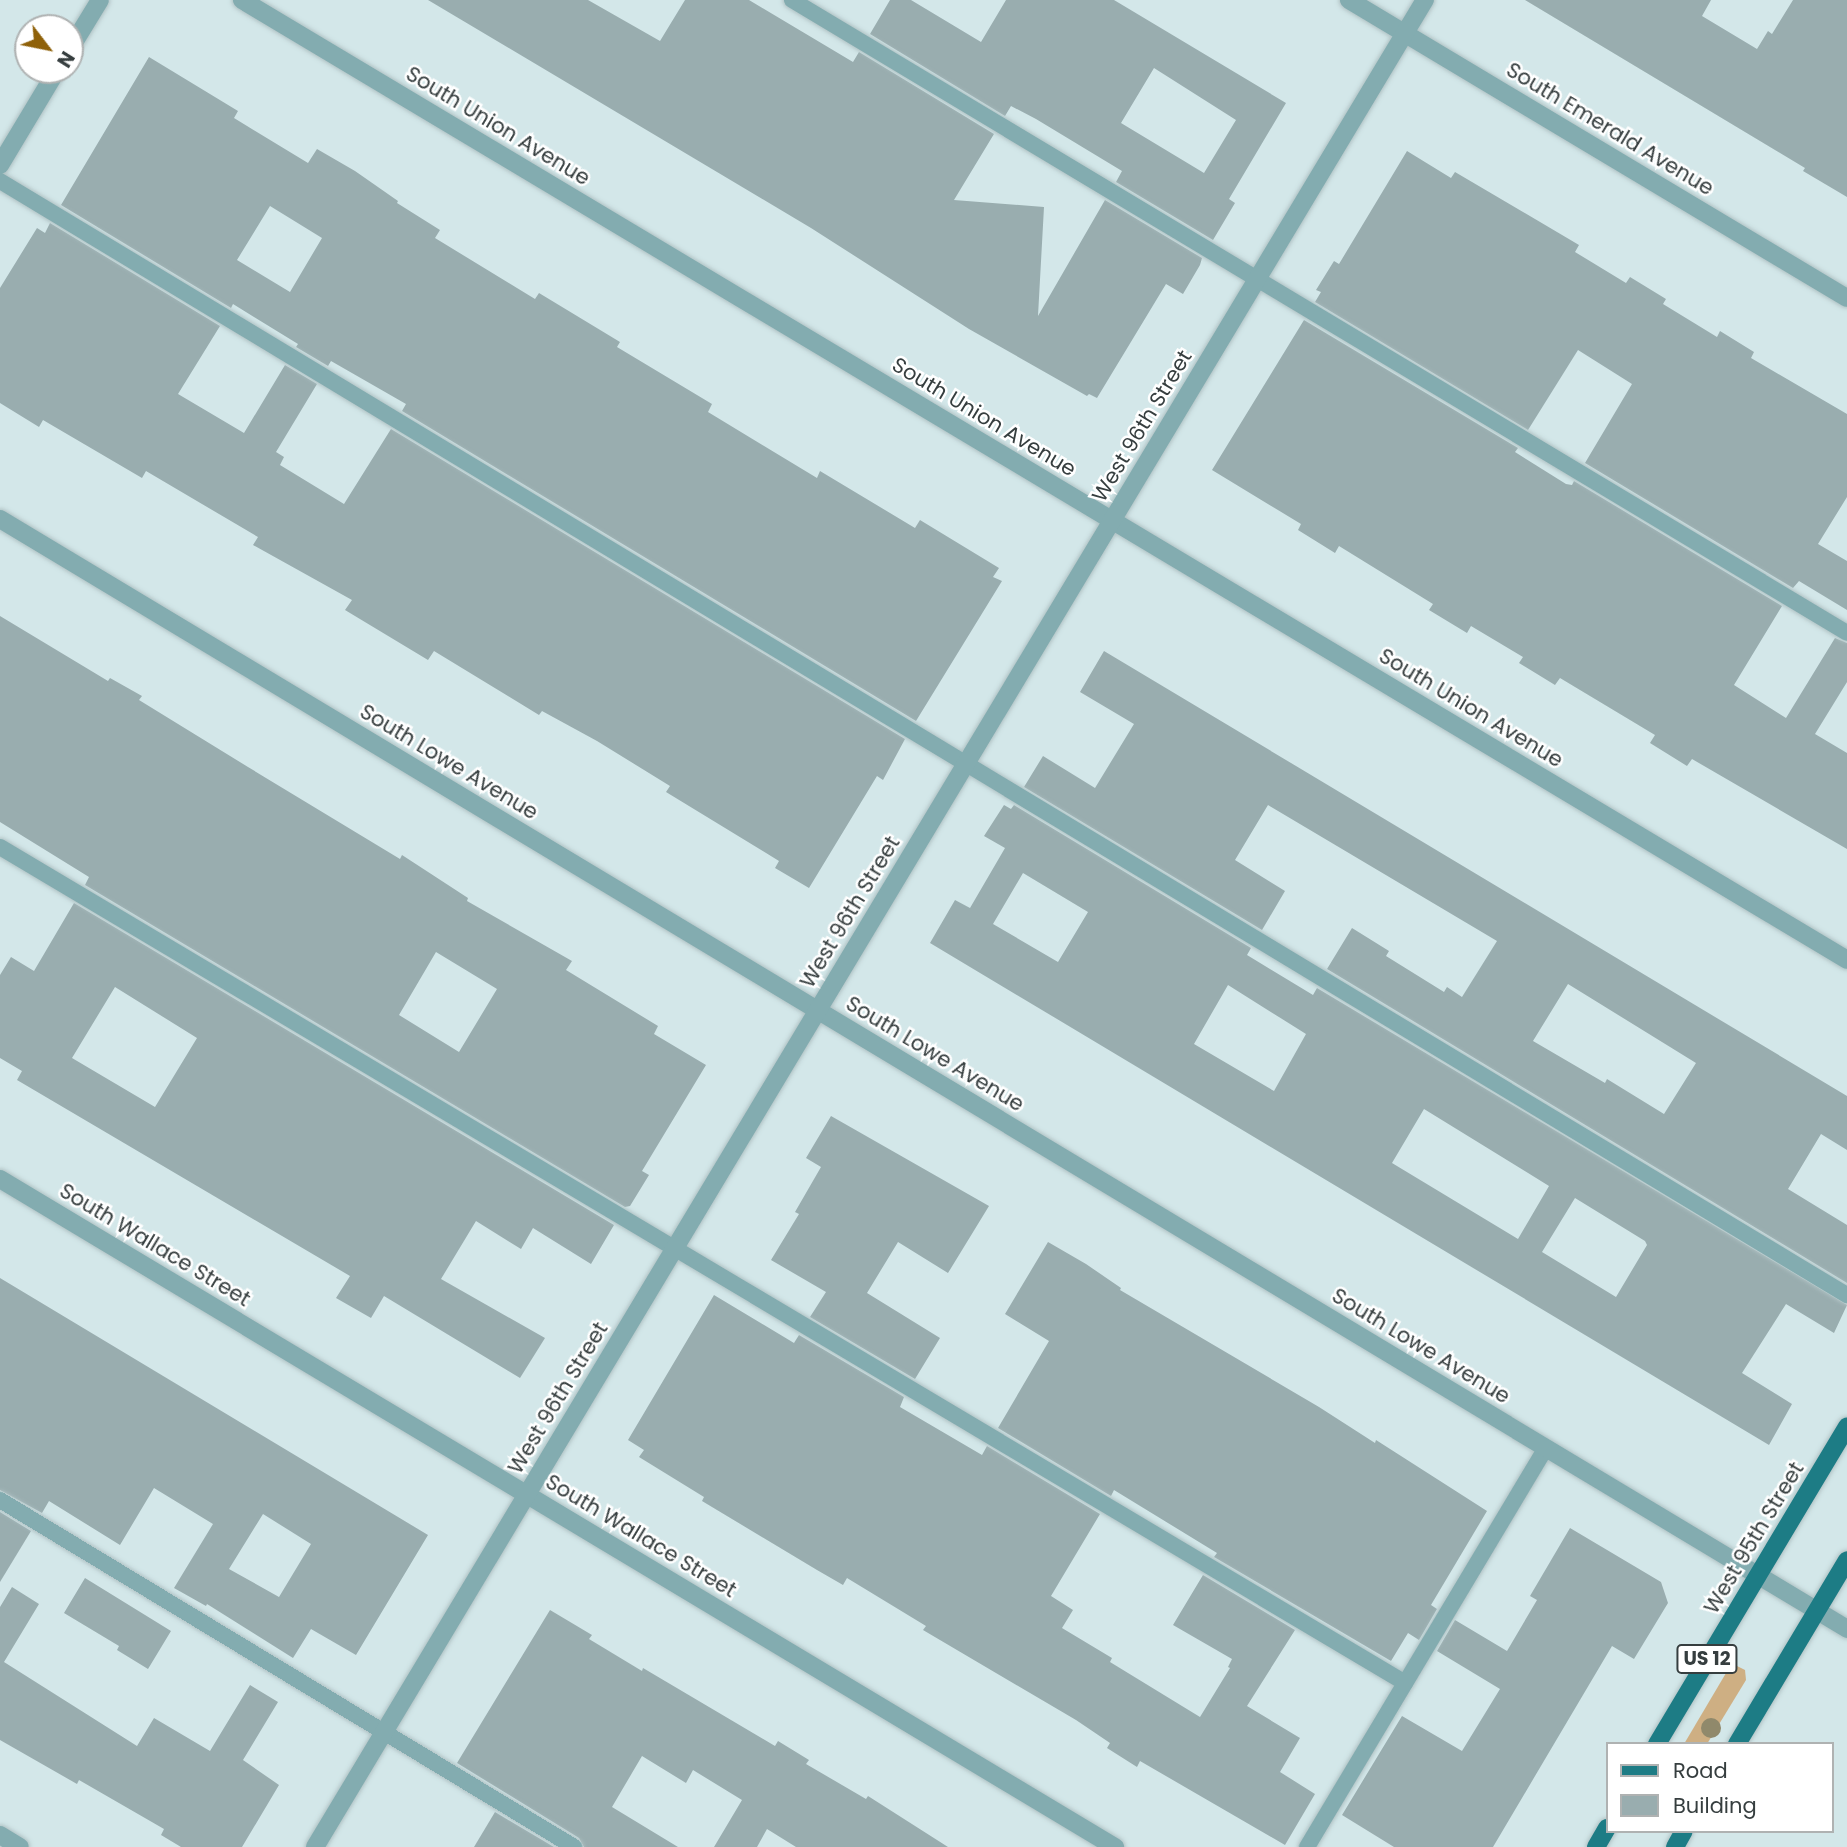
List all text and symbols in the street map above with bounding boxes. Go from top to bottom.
north arrow [14,14,84,84]
text: N [50,46,81,73]
street label: South Emerald Avenue [1502,57,1718,201]
street label: South Union Avenue [401,61,595,191]
street label: West 96th Street [1087,346,1197,506]
street label: South Union Avenue [887,352,1081,482]
street label: South Union Avenue [1374,643,1568,773]
street label: South Lowe Avenue [355,699,543,825]
street label: West 96th Street [795,832,905,992]
street label: South Lowe Avenue [841,991,1029,1117]
street label: South Wallace Street [55,1178,255,1312]
street label: South Lowe Avenue [1327,1283,1515,1409]
street label: West 96th Street [503,1318,613,1478]
street label: West 95th Street [1699,1458,1809,1618]
street label: South Wallace Street [541,1469,741,1603]
road number: US 12 [1676,1644,1738,1674]
legend [1605,1742,1833,1833]
text: Road [1673,1756,1728,1785]
text: Building [1673,1791,1757,1820]

